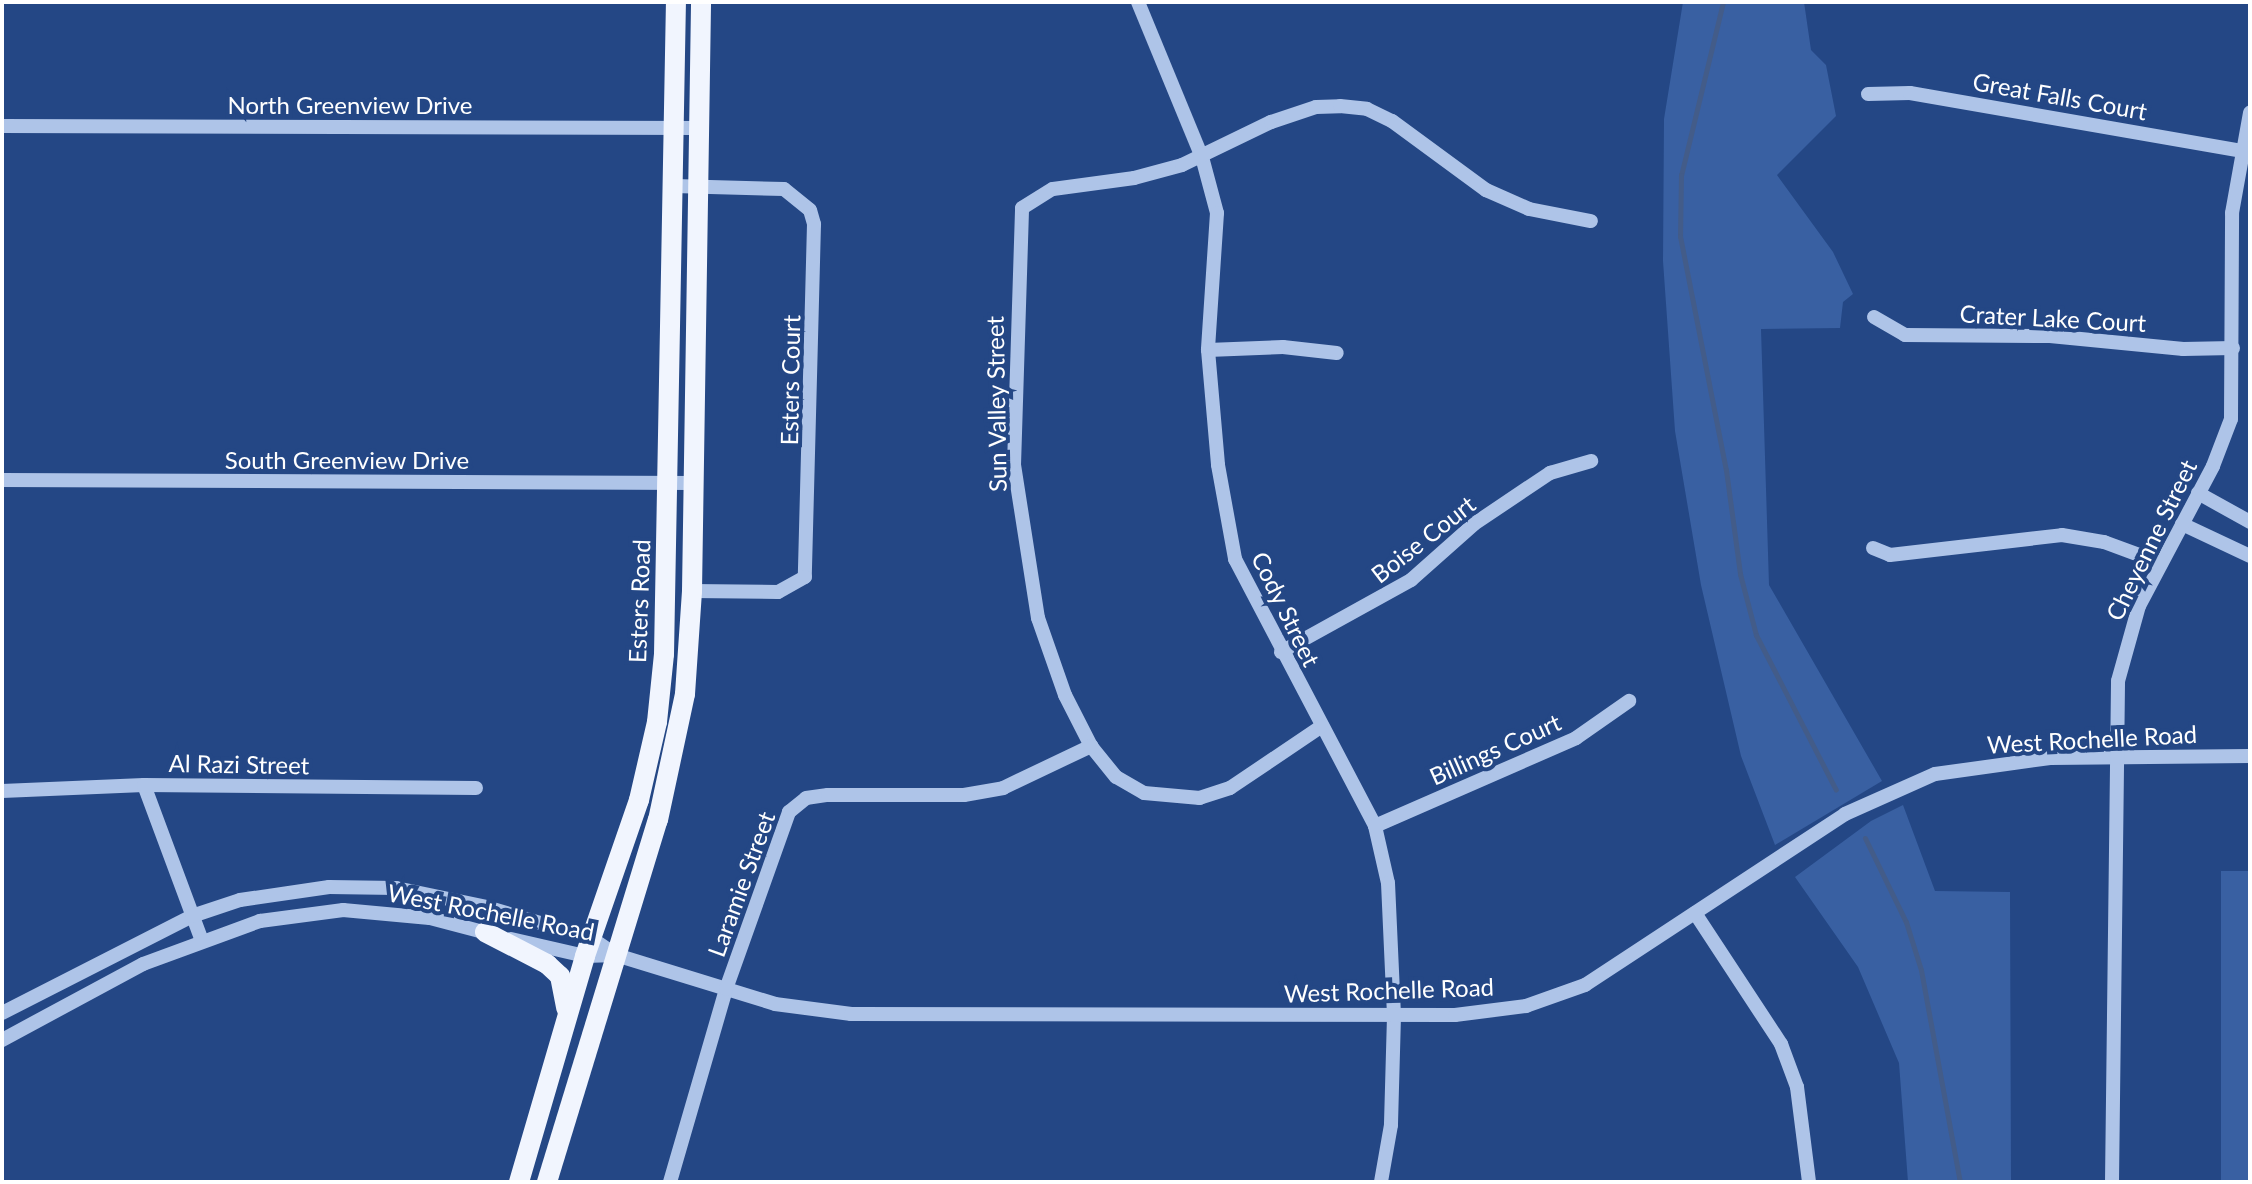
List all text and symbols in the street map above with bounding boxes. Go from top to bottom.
street label: Great Falls Court [1971,66,2149,126]
street label: North Greenview Drive [227,91,473,119]
street label: Crater Lake Court [1959,299,2147,337]
street label: Esters Court [774,314,806,446]
street label: Sun Valley Street [980,315,1012,493]
street label: South Greenview Drive [224,446,470,474]
street label: Cheyenne Street [2100,455,2202,625]
street label: Boise Court [1365,489,1481,589]
street label: Esters Road [622,539,656,663]
street label: Cody Street [1246,547,1326,671]
street label: Billings Court [1425,707,1565,791]
street label: West Rochelle Road [1986,719,2198,759]
street label: Al Razi Street [168,748,310,780]
street label: Laramie Street [701,808,781,960]
street label: West Rochelle Road [385,878,597,946]
street label: West Rochelle Road [1284,972,1494,1008]

